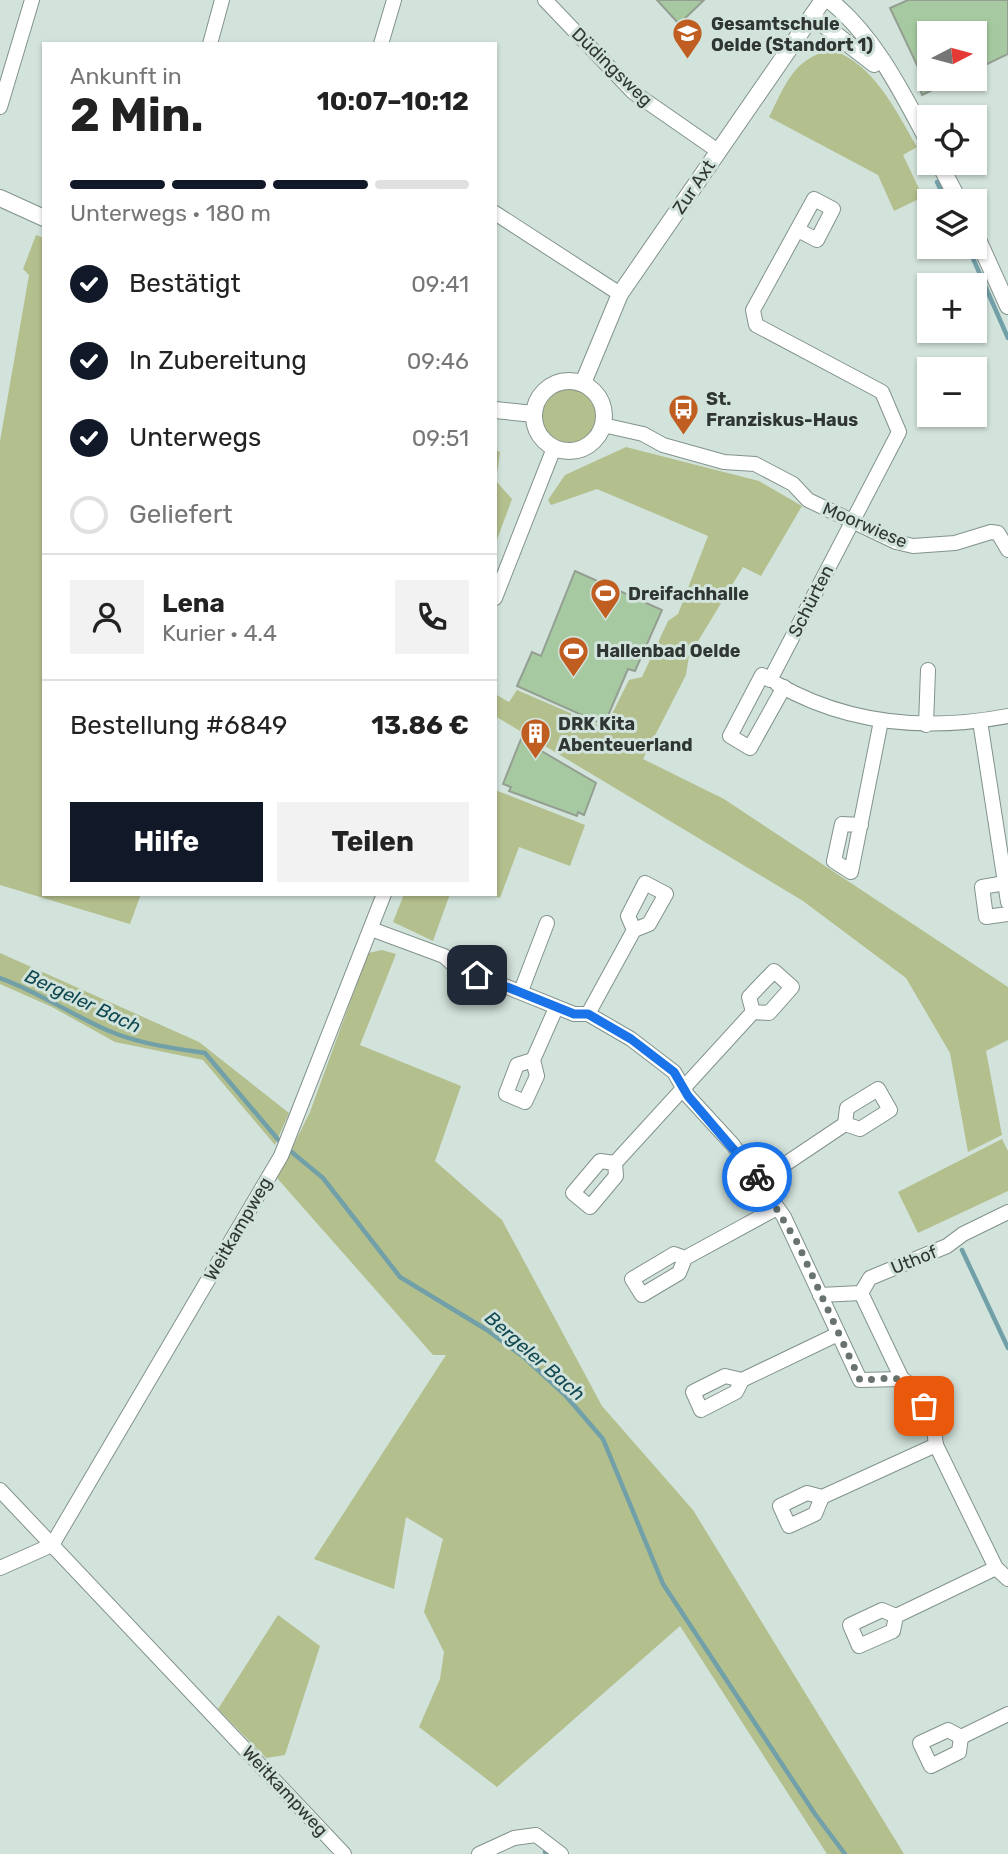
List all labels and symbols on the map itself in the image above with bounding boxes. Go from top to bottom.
place label: Gesamtschule Oelde (Standort 1) [711,13,873,56]
school or university icon: Gesamtschule Oelde (Standort 1) [671,17,705,61]
north arrow [917,21,987,91]
street label: Düdingsweg [567,23,657,111]
street label: Zur Axt [668,156,720,218]
place label: St. Franziskus-Haus [706,388,858,431]
bus stop icon: St. Franziskus-Haus [666,392,700,436]
street label: Moorwiese [819,497,911,553]
street label: Schürten [784,561,838,641]
sports icon: Dreifachhalle [588,577,622,621]
place label: Dreifachhalle [628,583,749,605]
sports icon: Hallenbad Oelde [556,634,590,678]
place label: Hallenbad Oelde [596,640,741,662]
place label: DRK Kita Abenteuerland [558,713,693,756]
building icon: DRK Kita Abenteuerland [518,717,552,761]
pin [447,945,507,1005]
water label: Bergeler Bach [21,964,145,1038]
courier [722,1142,792,1212]
street label: Weitkampweg [199,1173,277,1285]
street label: Uthof [888,1241,940,1279]
water label: Bergeler Bach [480,1306,590,1406]
pin [894,1376,954,1436]
street label: Weitkampweg [237,1741,333,1841]

